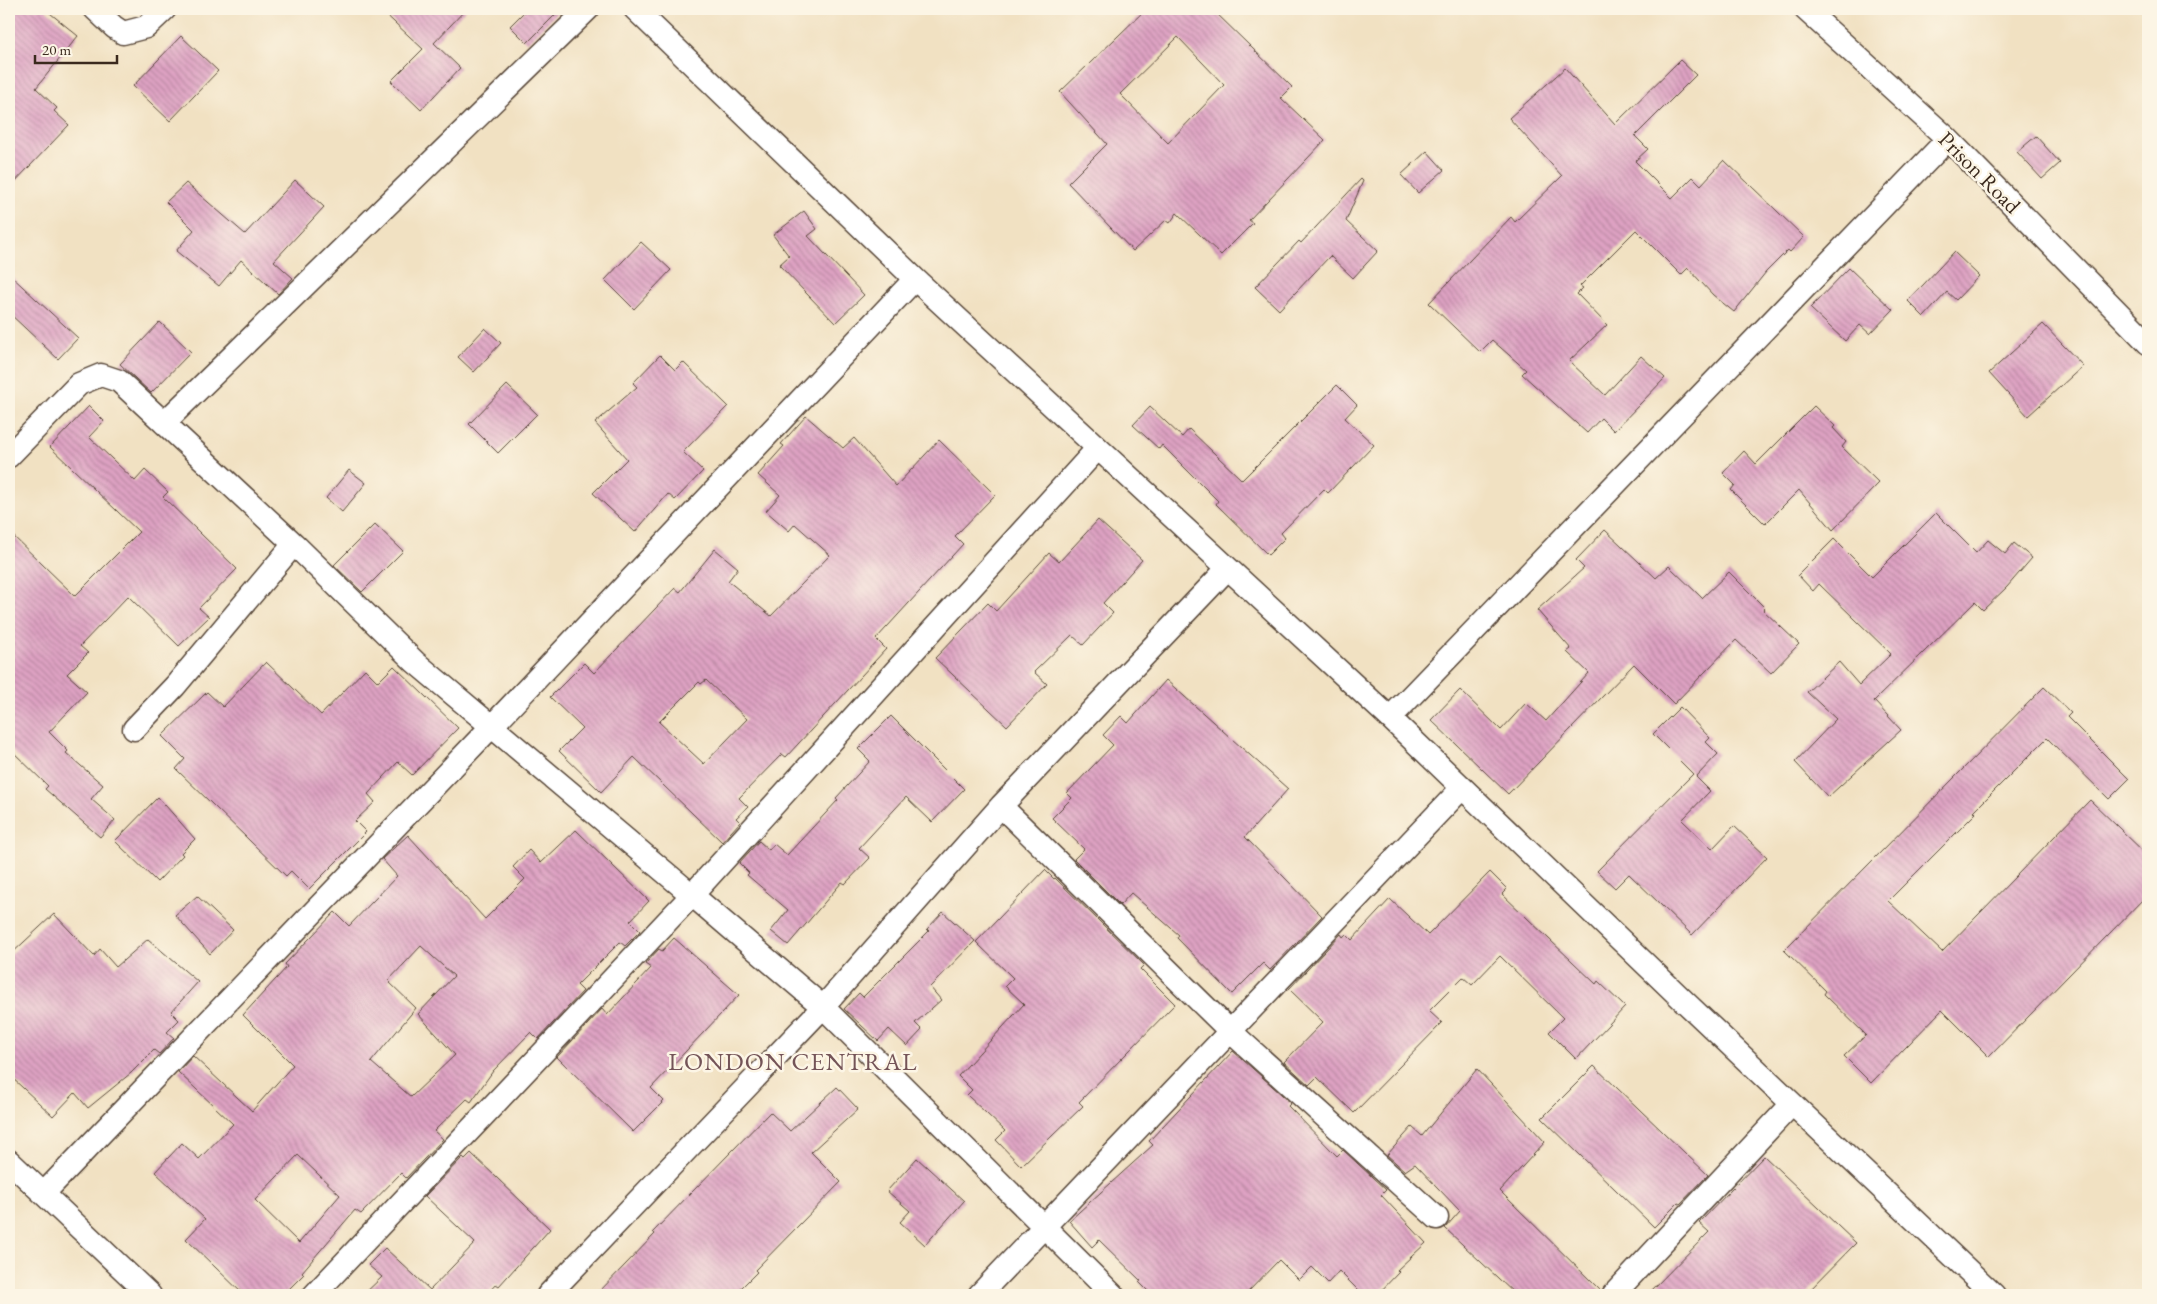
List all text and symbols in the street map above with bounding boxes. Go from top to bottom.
scale bar [35,32,118,64]
text: 20 m [42,40,71,59]
street label: Prison Road [1932,125,2028,220]
district label: LONDON CENTRAL [668,1045,918,1077]

